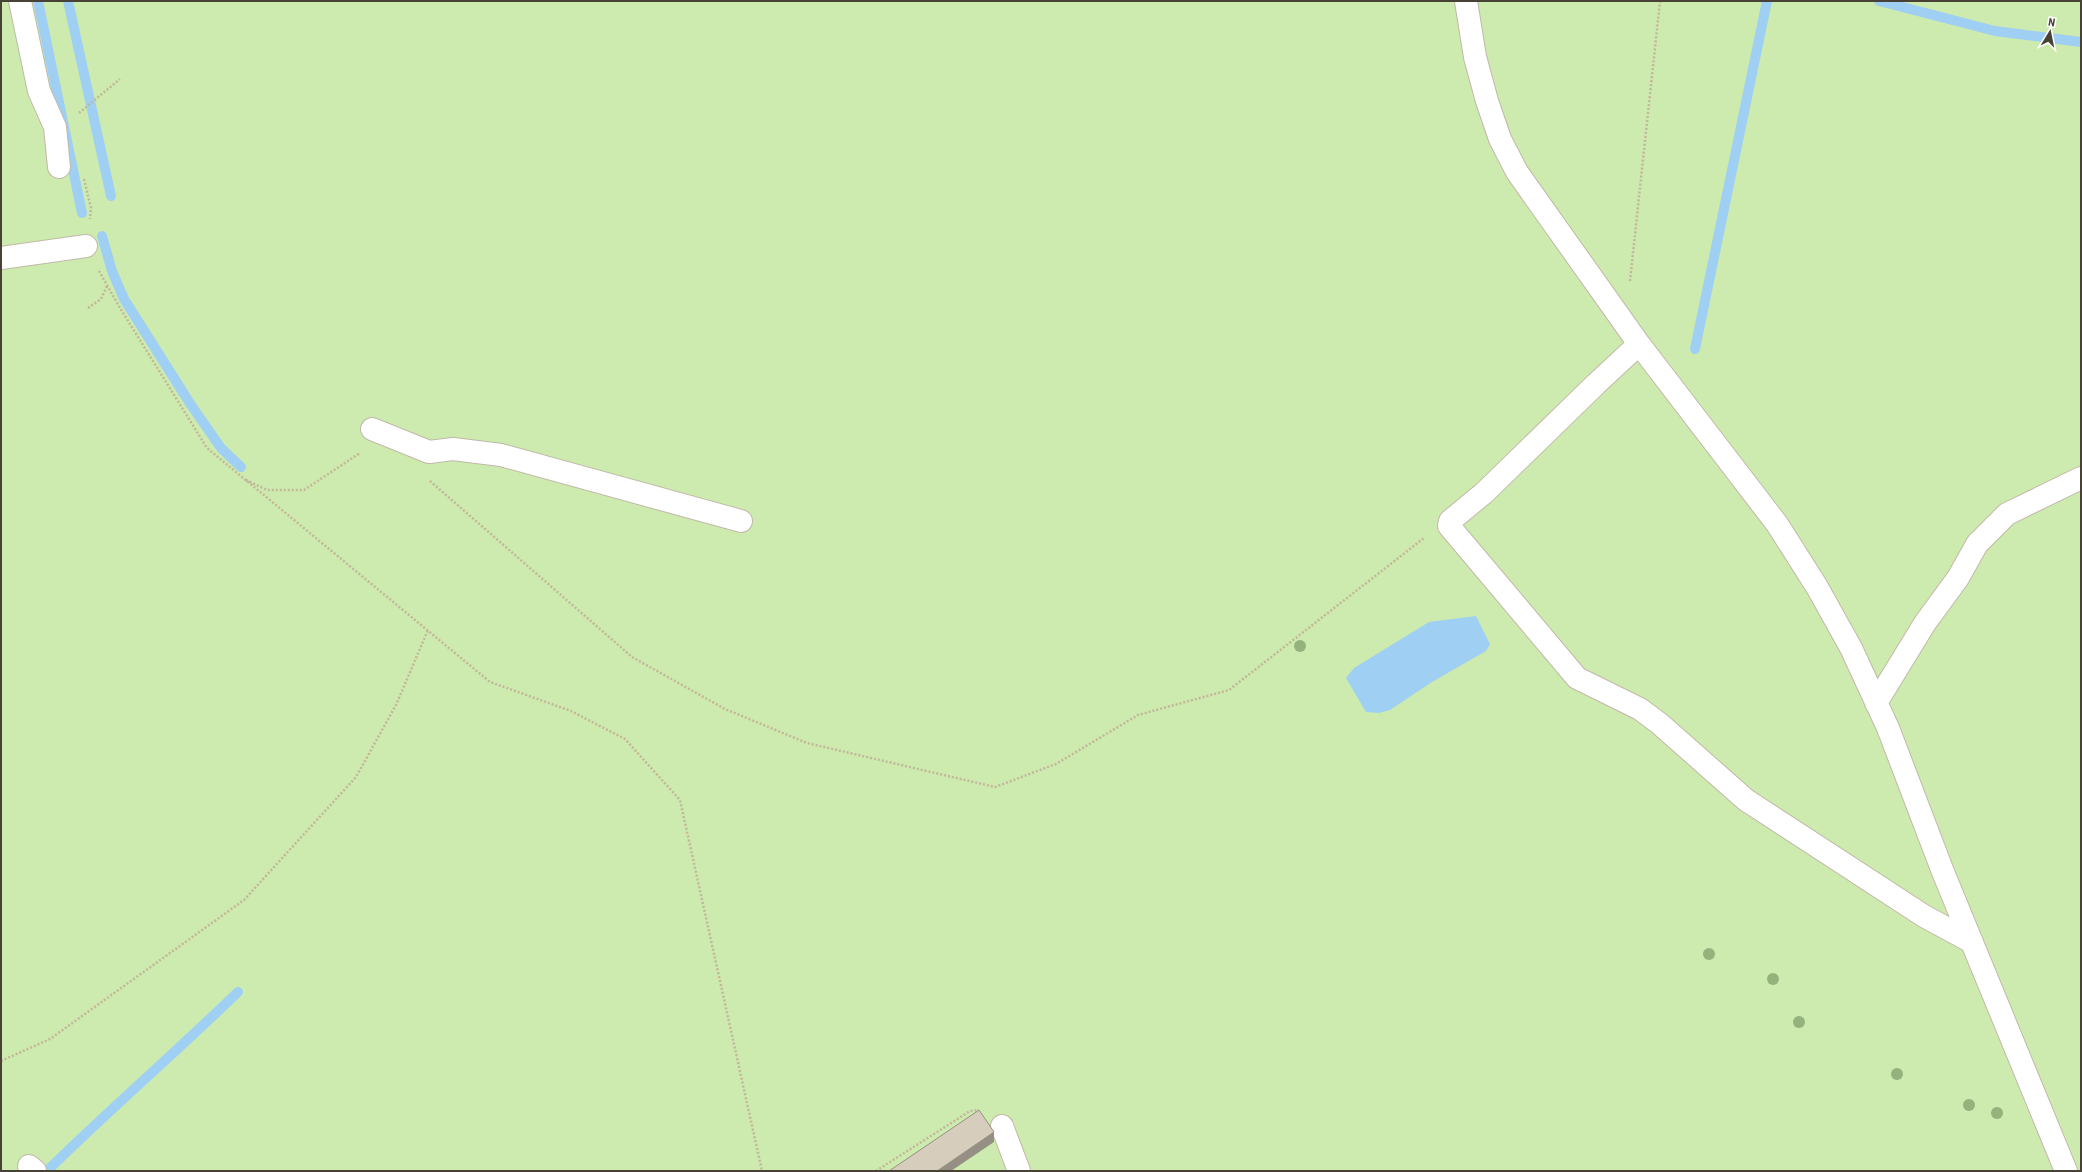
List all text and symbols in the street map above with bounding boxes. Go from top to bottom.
north arrow [2030,12,2070,52]
text: N [2047,16,2056,30]

